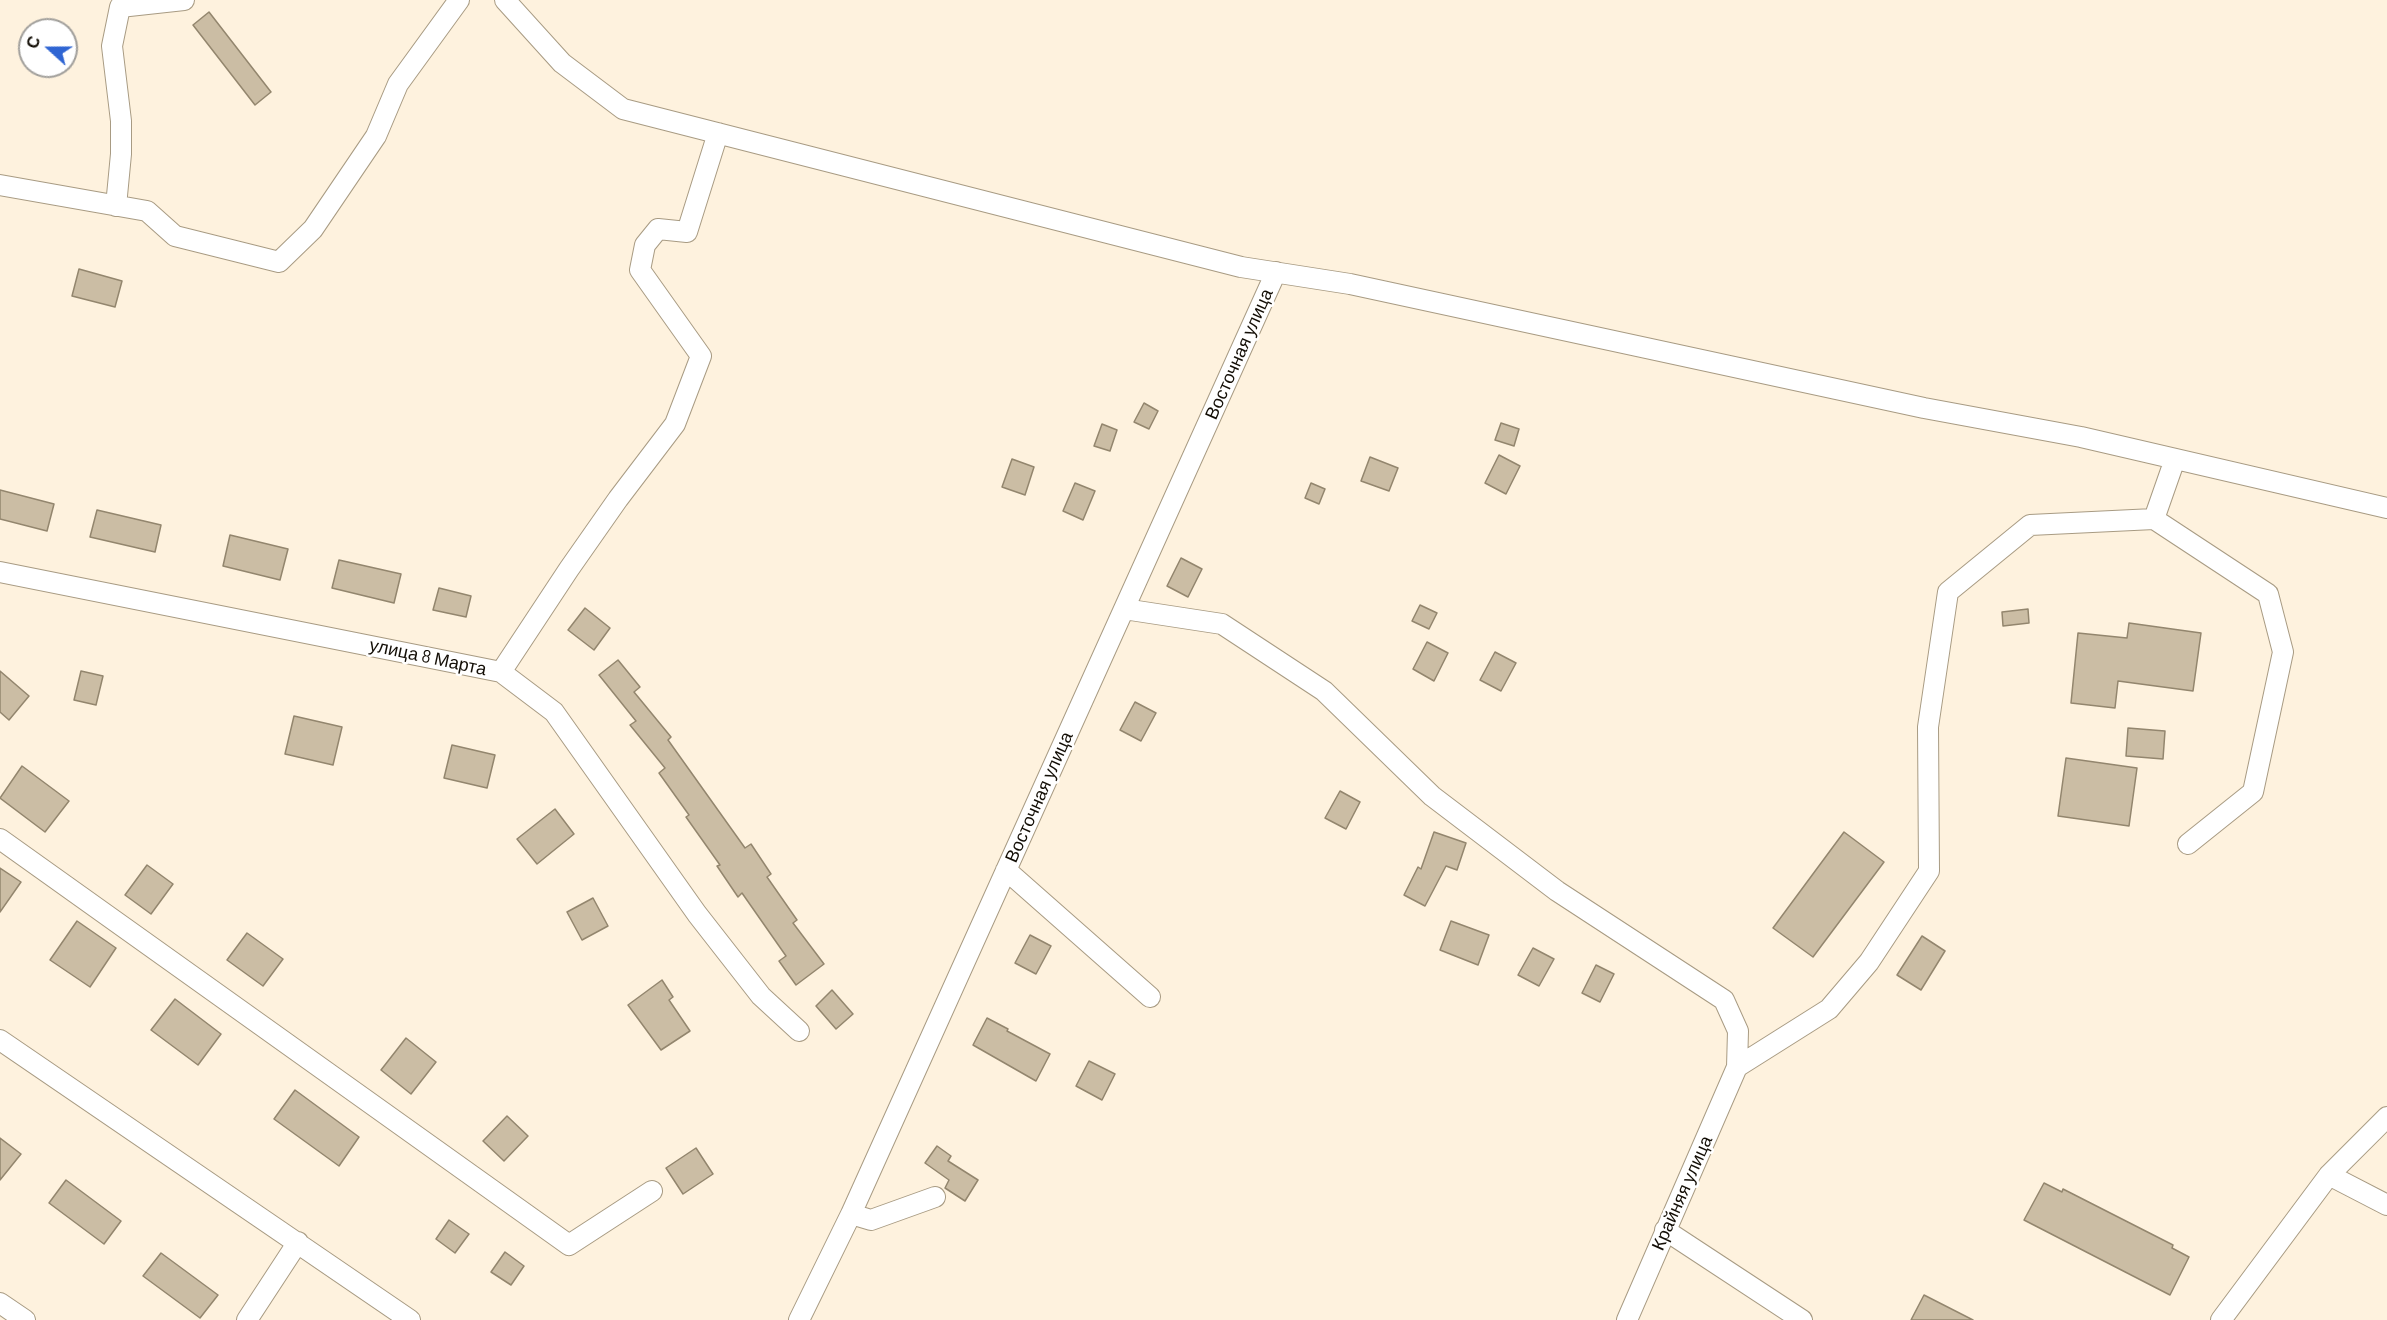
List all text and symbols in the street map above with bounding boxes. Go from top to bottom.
north arrow [18,18,78,78]
text: С [22,33,44,51]
street label: Восточная улица [1200,285,1278,423]
street label: улица 8 Марта [368,634,488,680]
street label: Восточная улица [1000,728,1078,866]
street label: Крайняя улица [1647,1132,1717,1254]

